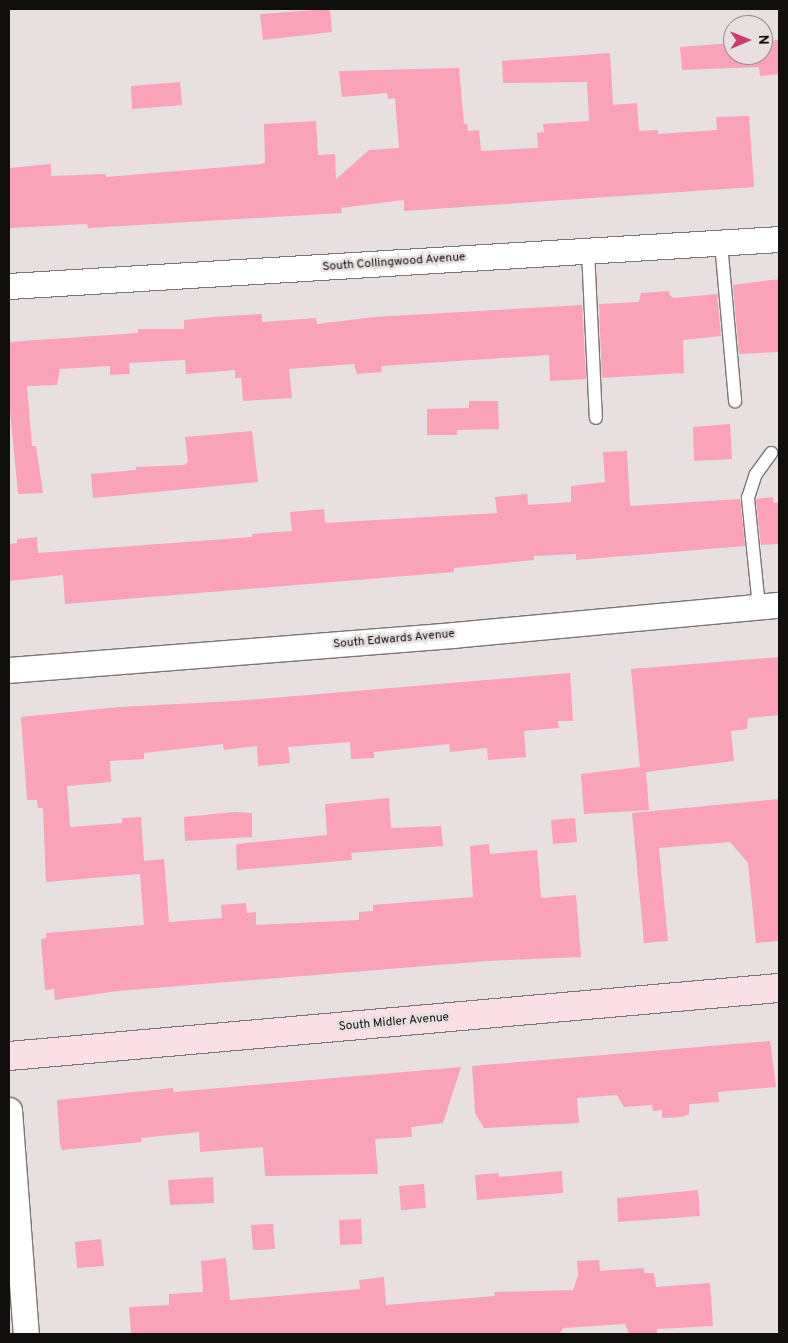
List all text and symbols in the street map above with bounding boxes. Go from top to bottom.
north arrow [723,15,773,65]
text: N [754,35,771,45]
street label: South Collingwood Avenue [322,251,466,275]
street label: South Edwards Avenue [332,627,456,653]
street label: South Midler Avenue [338,1011,450,1035]

